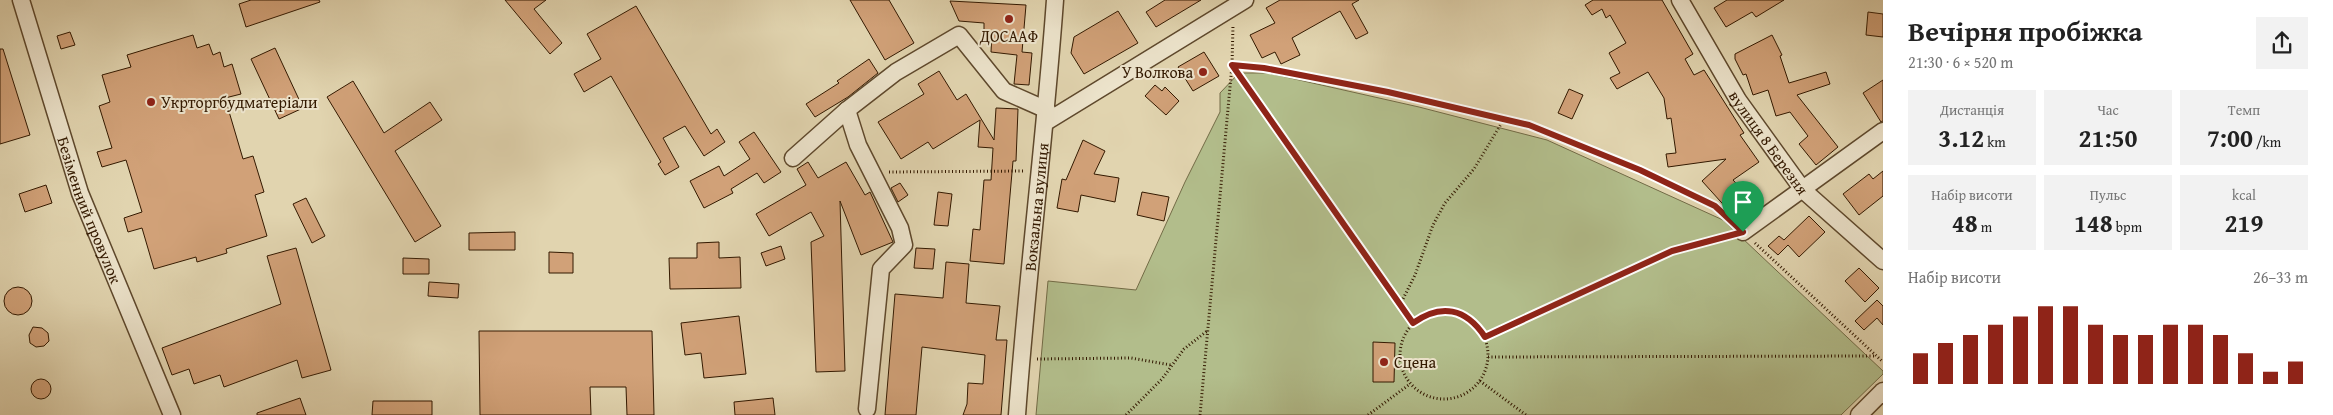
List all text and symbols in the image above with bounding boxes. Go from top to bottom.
text: Вечірня пробіжка [1908,10,2143,51]
marker: ДОСААФ [1003,13,1015,25]
button: share [2256,17,2308,69]
place label: ДОСААФ [979,24,1038,48]
text: 21:30 · 6 × 520 m [1908,50,2013,74]
place label: У Волкова [1122,60,1193,84]
marker: У Волкова [1197,66,1209,78]
street label: вулиця 8 Березня [1723,86,1815,200]
place label: Укрторгбудматеріали [161,90,318,114]
marker: Укрторгбудматеріали [145,96,157,108]
text: Дистанція [1940,100,2004,120]
text: Час [2097,100,2119,120]
text: Темп [2228,100,2260,120]
text: 3.12 [1938,120,1984,156]
text: 21:50 [2079,120,2137,156]
text: 7:00 [2207,120,2253,156]
text: km [1984,132,2006,152]
text: /km [2253,132,2281,152]
street label: Безіменний провулок [51,134,128,288]
street label: Вокзальна вулиця [1018,142,1054,272]
pin [1722,181,1764,232]
text: Набір висоти [1931,185,2013,205]
text: Пульс [2090,185,2126,205]
text: kcal [2232,185,2256,205]
icon: arrive [1729,188,1757,216]
text: 48 [1952,205,1978,241]
text: 148 [2074,205,2113,241]
text: 219 [2225,205,2263,241]
text: m [1978,217,1992,237]
text: bpm [2113,217,2142,237]
text: Набір висоти [1908,265,2001,289]
text: 26–33 m [2253,265,2308,289]
place label: Сцена [1394,350,1437,374]
marker: Сцена [1378,356,1390,368]

